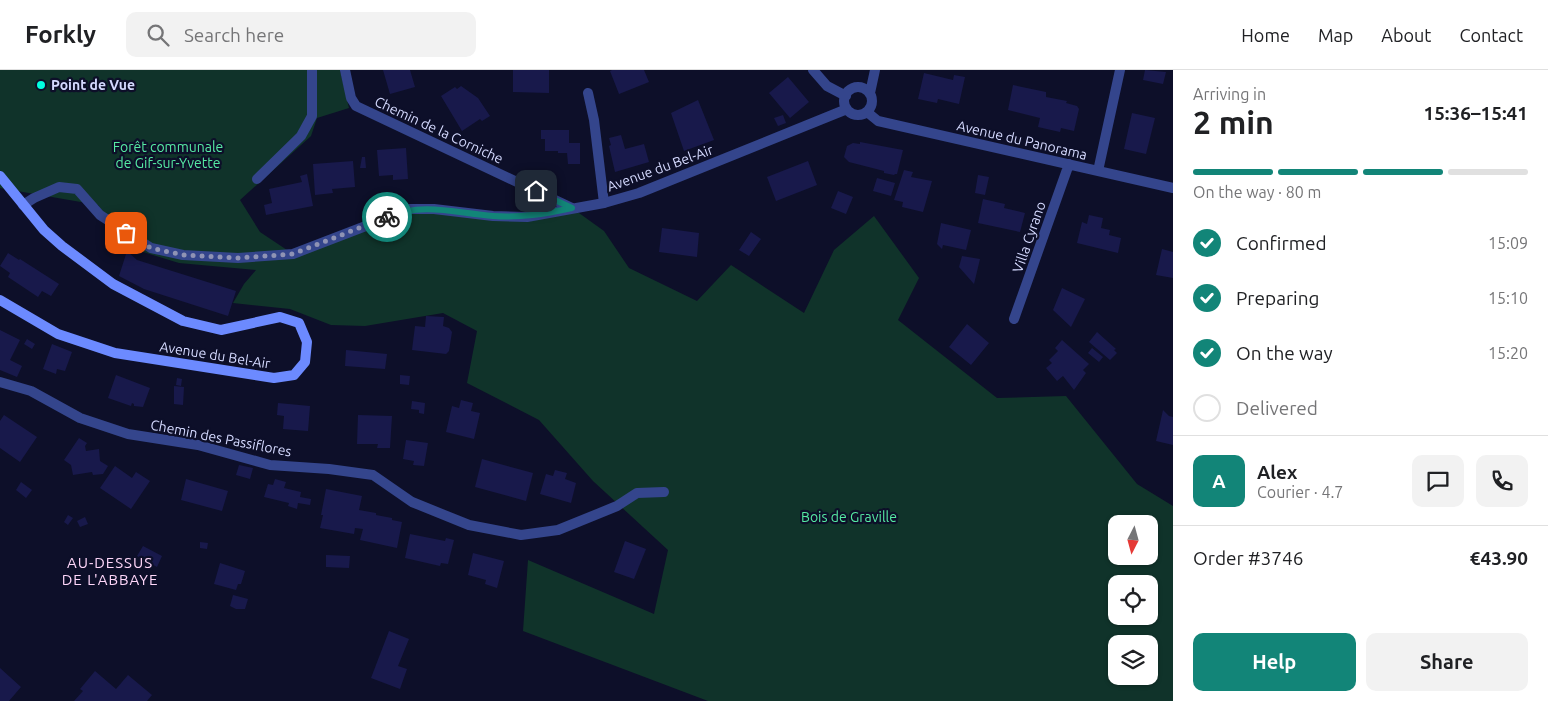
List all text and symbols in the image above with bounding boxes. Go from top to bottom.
search box [126,12,476,57]
text: Forkly [25,21,96,48]
icon: search [144,21,172,49]
text: Search here [184,24,284,46]
text: Home [1241,25,1290,45]
text: Map [1318,25,1353,45]
text: About [1381,25,1431,45]
text: Contact [1459,25,1523,45]
place label: Point de Vue [51,77,135,93]
marker: Point de Vue [35,79,47,91]
text: Arriving in [1193,85,1266,103]
street label: Chemin de la Corniche [372,93,506,167]
text: 15:36–15:41 [1423,102,1528,124]
text: 2 min [1193,104,1274,140]
street label: Avenue du Panorama [955,117,1089,163]
park label: Forêt communale de Gif-sur-Yvette [113,139,223,171]
street label: Avenue du Bel-Air [605,141,716,195]
pin [515,170,557,212]
icon: home [522,177,550,205]
text: On the way · 80 m [1193,183,1321,201]
courier [362,192,412,242]
street label: Villa Cyrano [1009,199,1049,275]
icon: bike [373,203,401,231]
pin [105,212,147,254]
icon: bag [112,219,140,247]
icon: check [1193,229,1221,257]
text: Confirmed [1236,232,1327,254]
text: 15:09 [1488,234,1528,252]
icon: check [1193,284,1221,312]
text: Preparing [1236,287,1320,309]
text: 15:10 [1488,289,1528,307]
street label: Avenue du Bel-Air [158,338,272,372]
icon: check [1193,339,1221,367]
text: On the way [1236,342,1333,364]
text: 15:20 [1488,344,1528,362]
text: Delivered [1236,397,1318,419]
street label: Chemin des Passiflores [149,416,293,460]
button: chat [1412,455,1464,507]
button: phone [1476,455,1528,507]
text: Alex [1257,461,1297,483]
text: A [1212,470,1226,492]
text: Courier · 4.7 [1257,483,1343,501]
park label: Bois de Graville [801,509,897,525]
north arrow [1108,515,1158,565]
map controls [1108,515,1158,685]
text: Order #3746 [1193,547,1303,569]
text: €43.90 [1470,547,1528,569]
district label: AU-DESSUS DE L'ABBAYE [62,554,158,588]
button: locate [1108,575,1158,625]
button: Help [1193,633,1356,691]
button: Share [1366,633,1528,691]
button: layers [1108,635,1158,685]

